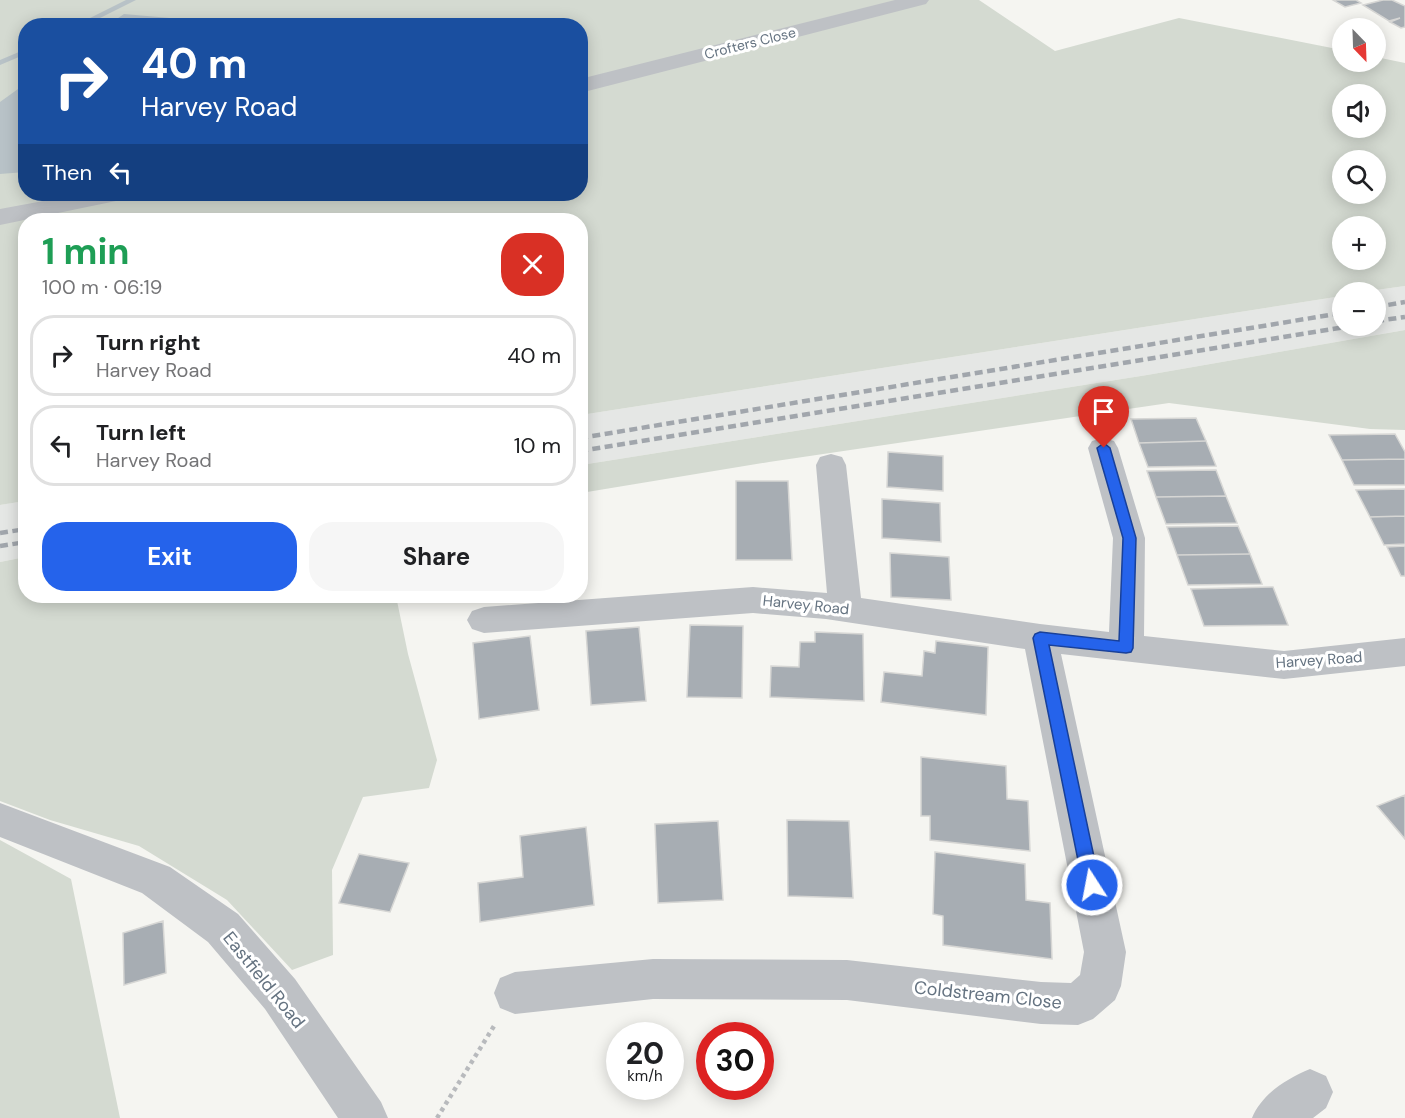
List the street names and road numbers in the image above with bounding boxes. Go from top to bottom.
street label: Crofters Close [702,23,798,63]
street label: Harvey Road [762,591,850,619]
street label: Harvey Road [1275,647,1363,673]
street label: Eastfield Road [218,927,310,1033]
street label: Coldstream Close [913,975,1063,1015]

